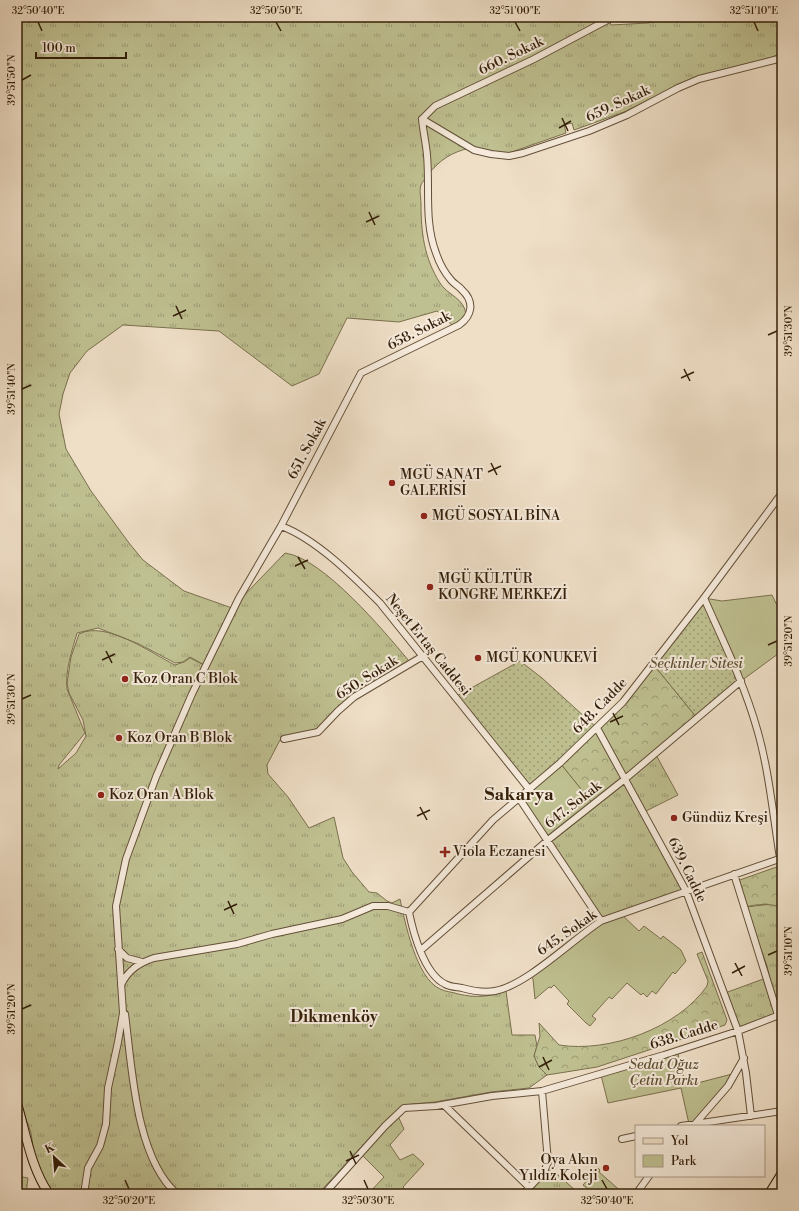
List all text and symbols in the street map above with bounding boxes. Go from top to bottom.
text: 32°50'40"E [12,5,64,17]
text: 32°50'50"E [250,5,302,17]
text: 32°51'00"E [489,5,541,17]
text: 32°51'10"E [730,5,778,17]
street label: 660. Sokak [475,32,547,80]
scale bar [36,34,126,60]
text: 100 m [42,41,76,56]
text: 39°51'50"N [6,54,18,105]
street label: 659. Sokak [583,81,654,127]
text: 39°51'30"N [783,305,795,356]
street label: 658. Sokak [384,307,454,355]
text: 39°51'40"N [6,363,18,415]
street label: 651. Sokak [283,415,331,483]
place label: MGÜ SANAT GALERİSİ [400,464,483,500]
marker: MGÜ SANAT GALERİSİ [387,478,397,488]
place label: MGÜ SOSYAL BİNA [432,505,561,525]
marker: MGÜ SOSYAL BİNA [419,511,429,521]
place label: MGÜ KÜLTÜR KONGRE MERKEZİ [438,568,568,604]
marker: MGÜ KÜLTÜR KONGRE MERKEZİ [425,582,435,592]
street label: Neşet Ertaş Caddesi [381,590,475,700]
text: 39°51'20"N [783,615,795,667]
place label: MGÜ KONUKEVİ [486,647,598,667]
street label: 650. Sokak [333,652,402,704]
marker: MGÜ KONUKEVİ [473,653,483,663]
park label: Seçkinler Sitesi [649,655,743,673]
place label: Koz Oran C Blok [133,670,238,688]
text: 39°51'30"N [6,673,18,724]
marker: Koz Oran C Blok [120,674,130,684]
street label: 648. Cadde [569,674,631,738]
place label: Koz Oran B Blok [127,729,232,747]
marker: Koz Oran B Blok [114,733,124,743]
street label: 647. Sokak [541,777,606,833]
district label: Sakarya [484,783,554,806]
place label: Koz Oran A Blok [109,786,214,804]
marker: Koz Oran A Blok [96,790,106,800]
place label: Gündüz Kreşi [682,809,769,827]
marker: Gündüz Kreşi [669,813,679,823]
street label: 639. Cadde [663,834,711,906]
place label: Viola Eczanesi [452,843,546,861]
marker: Viola Eczanesi [440,847,450,857]
street label: 645. Sokak [534,905,601,960]
text: 39°51'10"N [783,926,795,976]
text: 39°51'20"N [6,983,18,1035]
district label: Dikmenköy [290,1007,379,1027]
street label: 638. Cadde [648,1016,720,1054]
park label: Sedat Oğuz Çetin Parkı [629,1056,700,1090]
legend [635,1125,765,1177]
text: Yol [670,1134,689,1149]
north arrow [34,1137,74,1177]
text: K [43,1140,58,1157]
place label: Oya Akın Yıldız Koleji [518,1151,599,1185]
text: Park [671,1154,697,1169]
marker: Oya Akın Yıldız Koleji [601,1163,611,1173]
text: 32°50'20"E [103,1195,155,1207]
text: 32°50'30"E [342,1195,394,1207]
text: 32°50'40"E [581,1195,633,1207]

